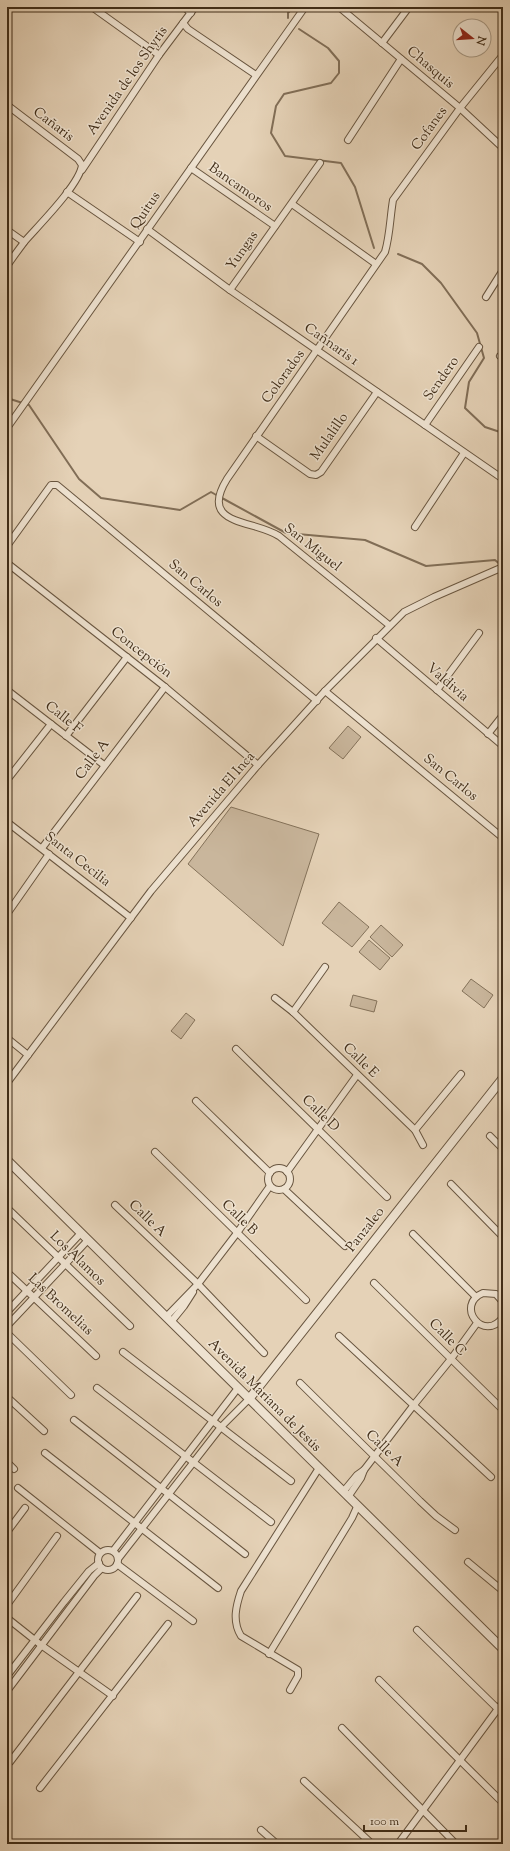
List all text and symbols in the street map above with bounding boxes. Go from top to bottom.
north arrow [452,18,492,58]
street label: Avenida de los Shyris [83,22,173,140]
text: N [472,33,490,47]
street label: Chasquis [402,42,458,94]
street label: Cañaris [28,103,78,147]
street label: Cofanes [407,103,453,155]
street label: Bancamoros [204,159,276,217]
street label: Quitus [126,188,166,234]
street label: Yungas [222,227,264,275]
street label: Cañnaris 1 [300,319,363,371]
street label: Colorados [258,346,310,408]
street label: Sendero [419,352,465,405]
street label: Mulalillo [306,409,354,465]
street label: San Miguel [279,519,345,577]
street label: San Carlos [163,555,227,613]
street label: Concepción [106,623,176,683]
street label: Valdivia [421,659,473,707]
street label: Calle F [40,697,86,739]
street label: Calle A [71,735,115,784]
street label: Avenida El Inca [183,747,261,832]
street label: San Carlos [418,750,482,806]
street label: Santa Cecilia [40,828,115,893]
street label: Calle E [338,1039,383,1084]
street label: Calle D [297,1091,343,1137]
street label: Calle A [123,1196,171,1243]
street label: Calle B [216,1196,262,1240]
street label: Panzaleo [342,1203,390,1257]
street label: Los Alamos [45,1227,109,1291]
street label: Las Bromelias [23,1269,97,1341]
street label: Calle C [424,1315,470,1361]
street label: Avenida Mariana de Jesús [203,1335,325,1457]
street label: Calle A [360,1426,408,1473]
scale bar [364,1807,466,1833]
text: 100 m [370,1813,399,1831]

